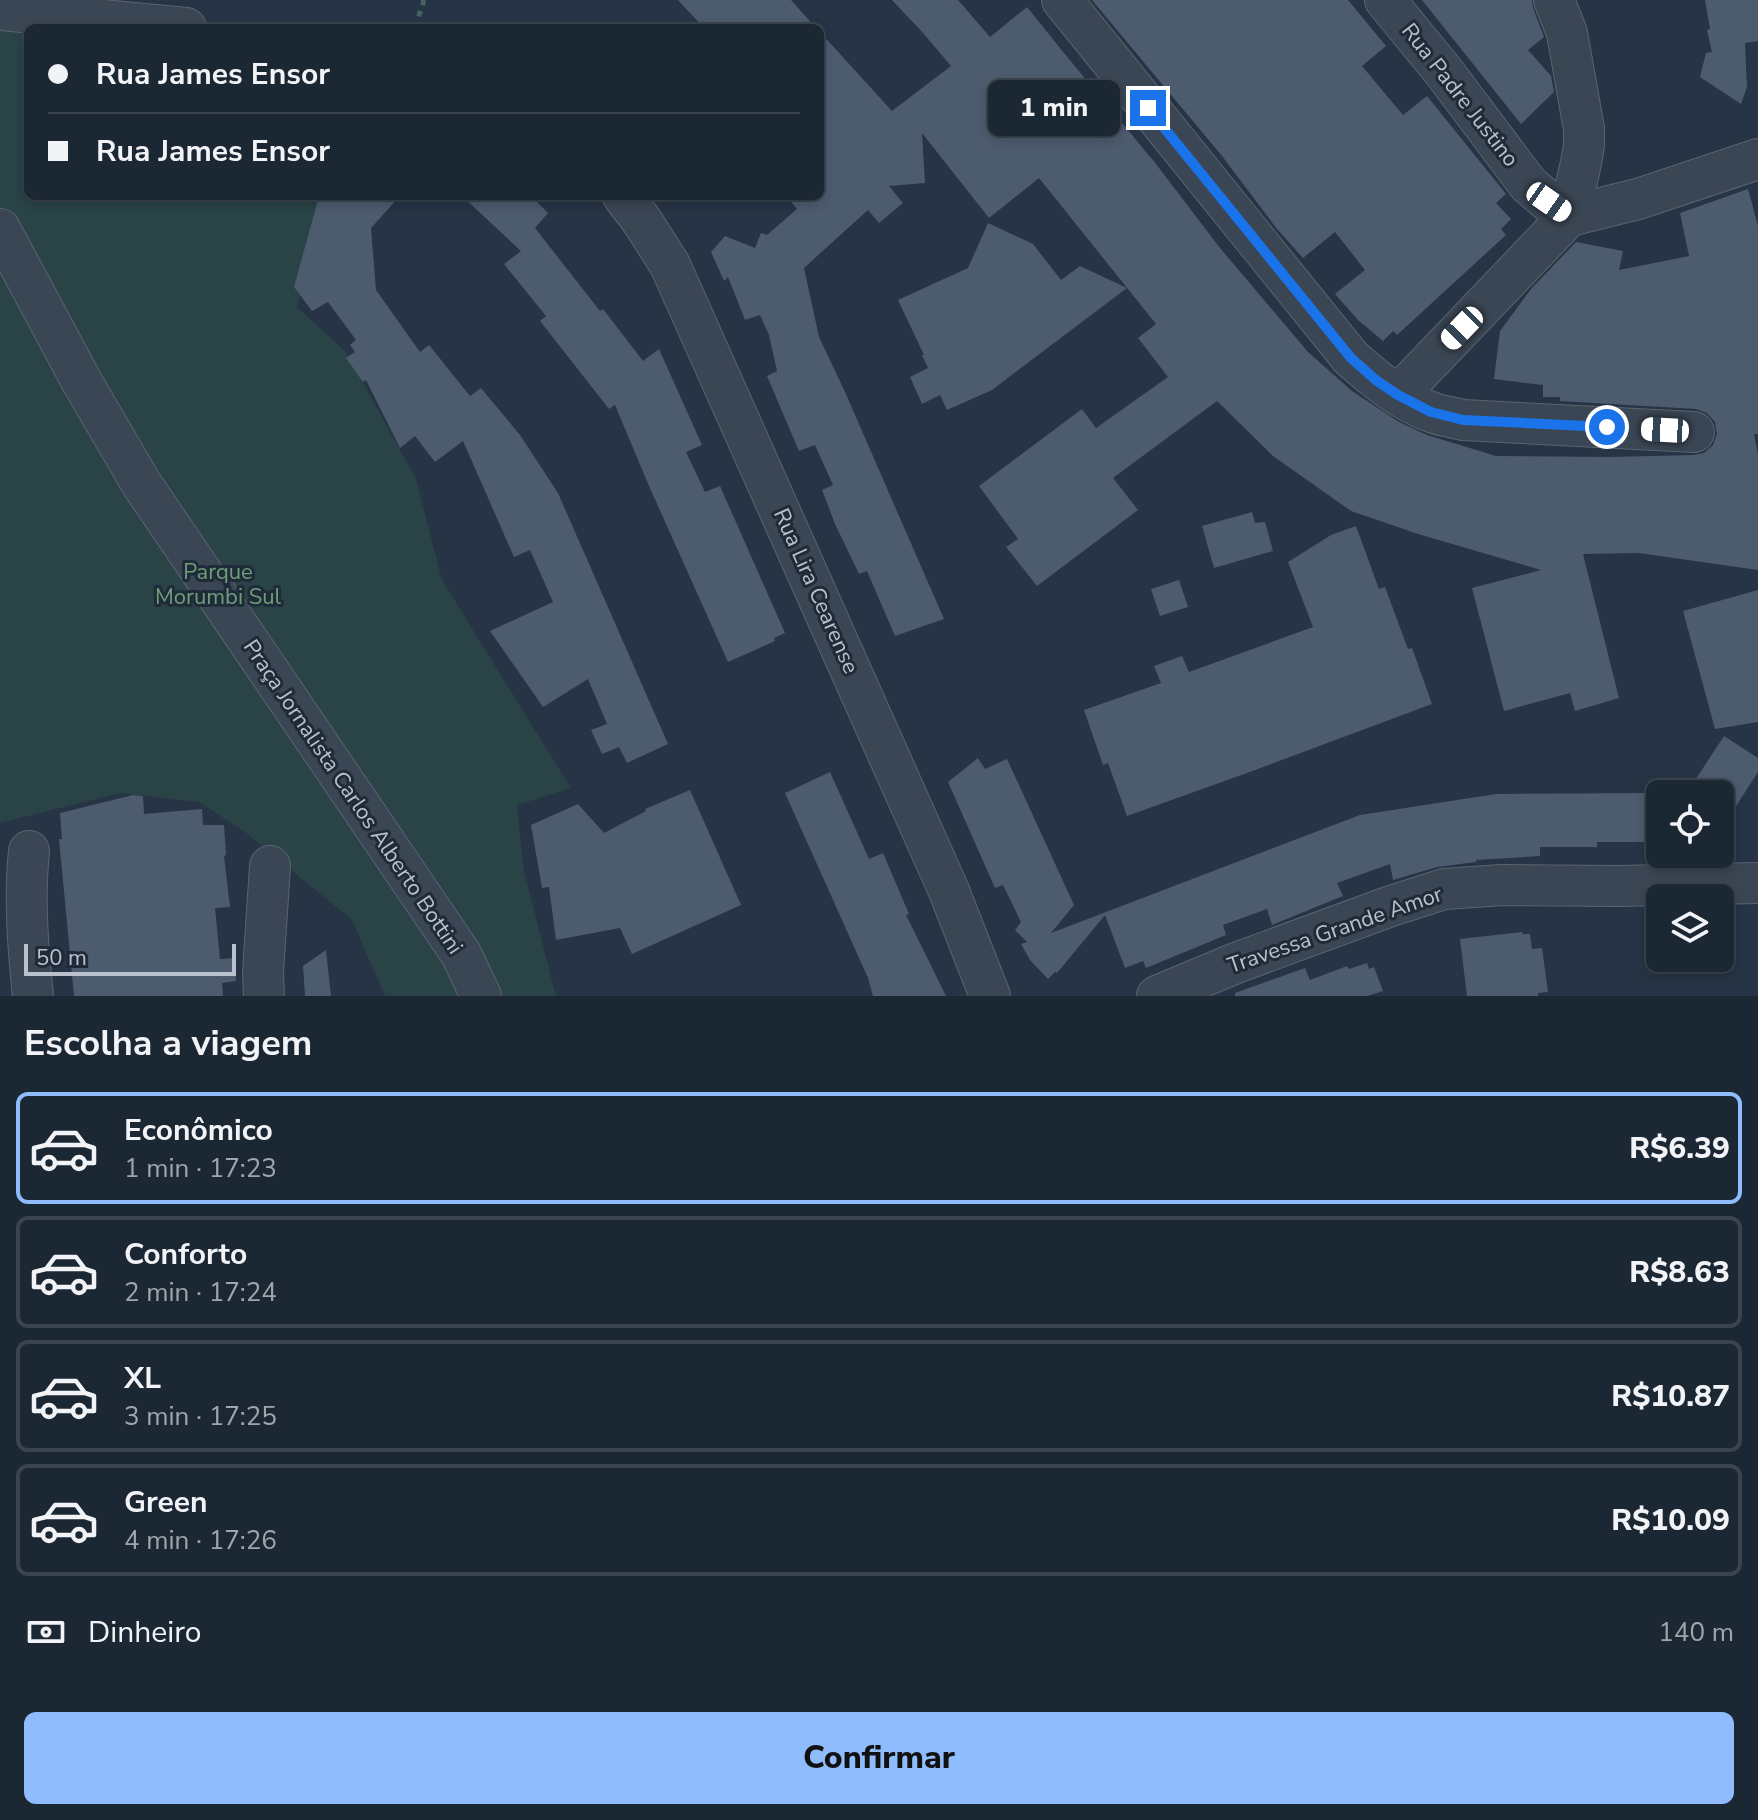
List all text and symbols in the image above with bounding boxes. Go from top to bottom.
street label: Rua Padre Justino [1394,17,1526,173]
text: Rua James Ensor [96,54,330,95]
callout: 1 min [988,80,1120,136]
text: 1 min [1020,90,1088,125]
route end [1130,90,1166,126]
text: Rua James Ensor [96,131,330,172]
car [1522,178,1576,226]
car [1437,302,1487,354]
route start [1589,409,1625,445]
car [1640,417,1690,443]
street label: Rua Lira Cearense [766,504,866,678]
park label: Parque Morumbi Sul [155,557,282,612]
street label: Praça Jornalista Carlos Alberto Bottini [236,634,470,960]
map controls [1646,780,1734,972]
button: locate [1646,780,1734,868]
street label: Travessa Grande Amor [1224,879,1447,981]
button: layers [1646,884,1734,972]
scale bar [24,940,236,976]
text: 50 m [36,943,87,973]
text: Escolha a viagem [24,1019,312,1068]
text: Econômico [124,1110,273,1151]
icon: car [28,1112,100,1184]
text: R$6.39 [1629,1128,1730,1169]
text: 1 min · 17:23 [124,1151,277,1186]
text: Conforto [124,1234,247,1275]
icon: car [28,1236,100,1308]
text: R$8.63 [1629,1252,1730,1293]
text: 2 min · 17:24 [124,1275,277,1310]
text: XL [124,1358,161,1399]
icon: car [28,1360,100,1432]
text: R$10.87 [1611,1376,1730,1417]
text: 3 min · 17:25 [124,1399,277,1434]
text: Green [124,1482,208,1523]
icon: car [28,1484,100,1556]
text: R$10.09 [1611,1500,1730,1541]
text: 4 min · 17:26 [124,1523,277,1558]
icon: cash [24,1610,68,1654]
text: Dinheiro [88,1612,201,1653]
text: 140 m [1658,1615,1734,1650]
button: Confirmar [24,1712,1734,1804]

